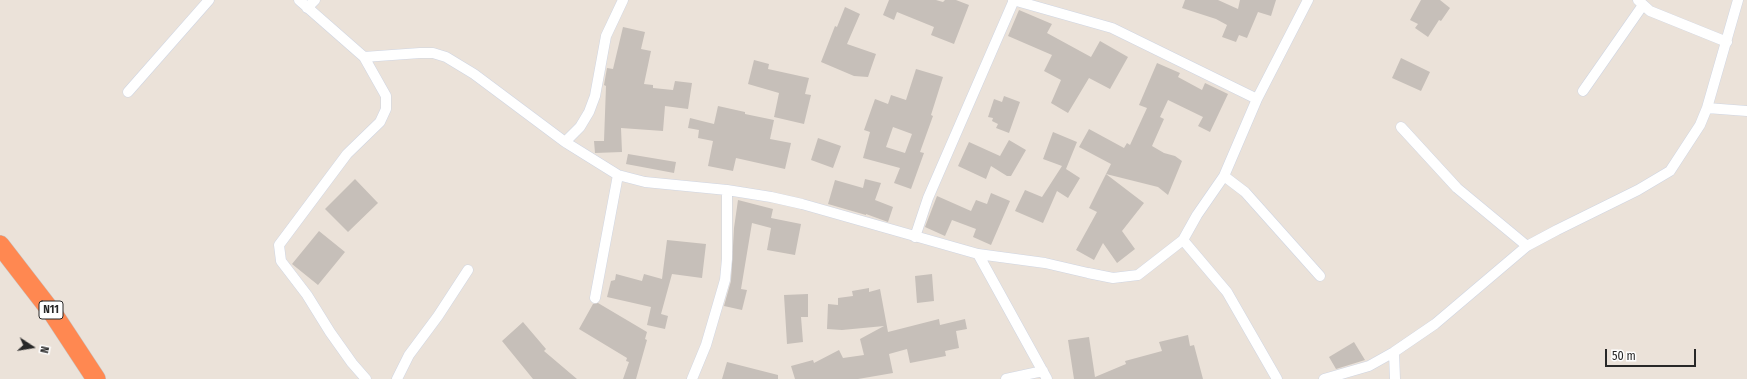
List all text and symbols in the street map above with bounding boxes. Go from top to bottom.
road number: N11 [39,301,63,319]
north arrow [12,327,52,367]
scale bar [1607,341,1698,367]
text: N [37,345,51,354]
text: 50 m [1612,349,1636,363]

